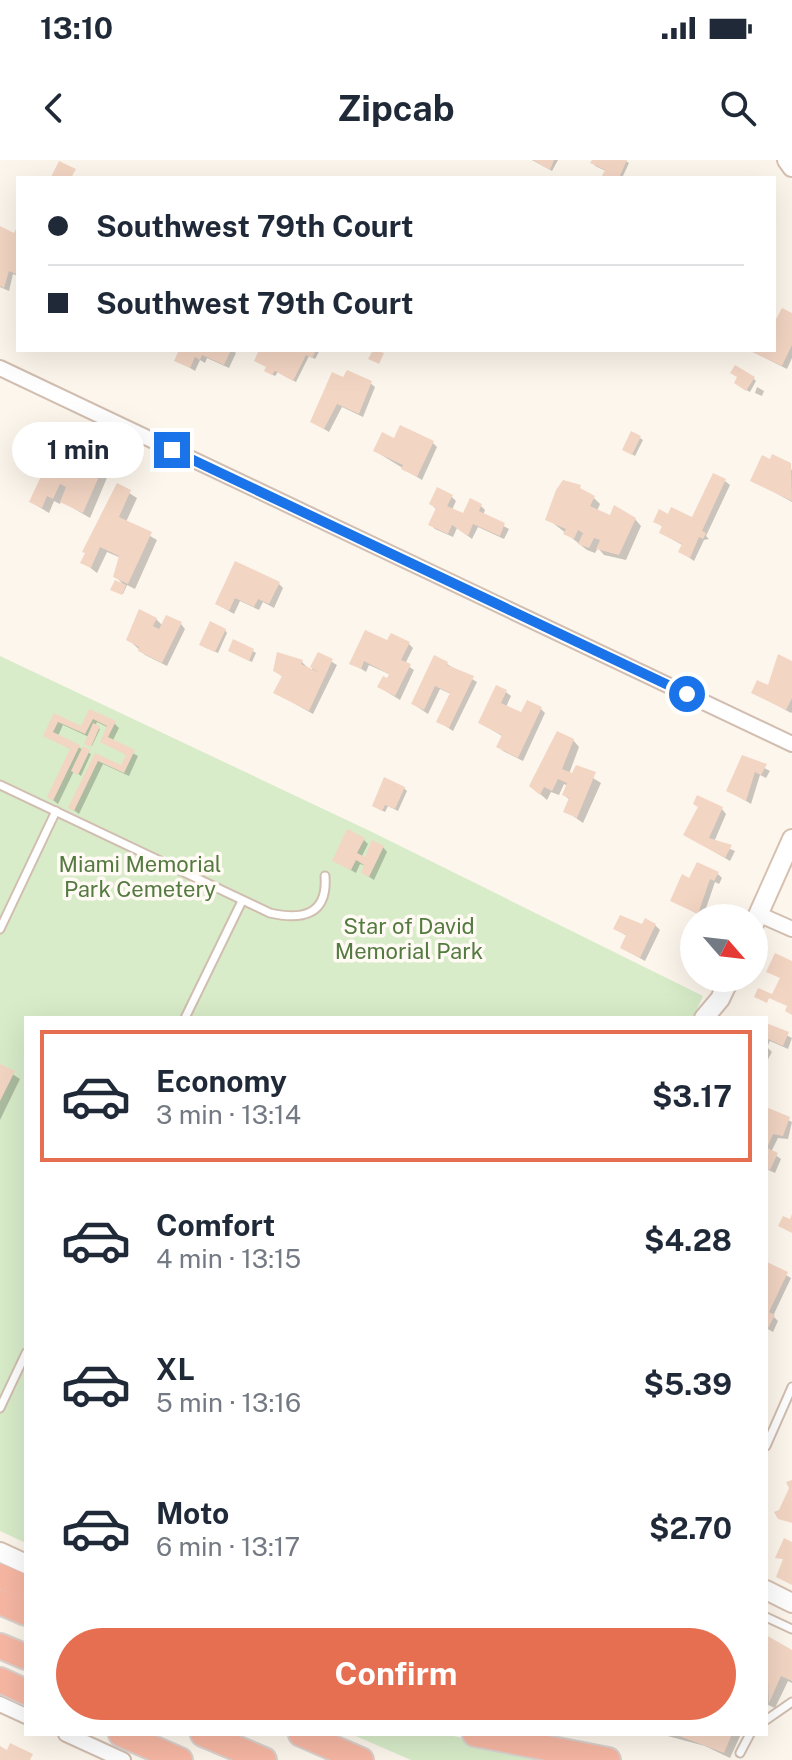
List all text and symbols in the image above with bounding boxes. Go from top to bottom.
text: 13:10 [40,10,113,46]
icon: back [32,86,76,130]
icon: search [716,86,760,130]
text: Zipcab [337,87,455,129]
text: Southwest 79th Court [96,208,414,244]
text: Southwest 79th Court [96,285,414,321]
callout: 1 min [12,422,144,478]
route end [154,432,190,468]
text: 1 min [47,434,109,465]
route start [669,676,705,712]
park label: Miami Memorial Park Cemetery [58,851,222,902]
north arrow [680,904,768,992]
map controls [680,904,768,992]
park label: Star of David Memorial Park [335,913,483,964]
icon: car [60,1060,132,1132]
text: Economy [156,1063,287,1099]
text: $3.17 [652,1078,732,1114]
text: 3 min · 13:14 [156,1099,301,1130]
icon: car [60,1204,132,1276]
text: Comfort [156,1207,275,1243]
text: $4.28 [644,1222,732,1258]
text: 4 min · 13:15 [156,1243,301,1274]
icon: car [60,1348,132,1420]
text: XL [156,1351,195,1387]
text: $5.39 [644,1366,732,1402]
text: 5 min · 13:16 [156,1387,301,1418]
icon: car [60,1492,132,1564]
text: Moto [156,1495,229,1531]
text: $2.70 [649,1510,732,1546]
text: 6 min · 13:17 [156,1531,300,1562]
button: Confirm [56,1628,736,1720]

